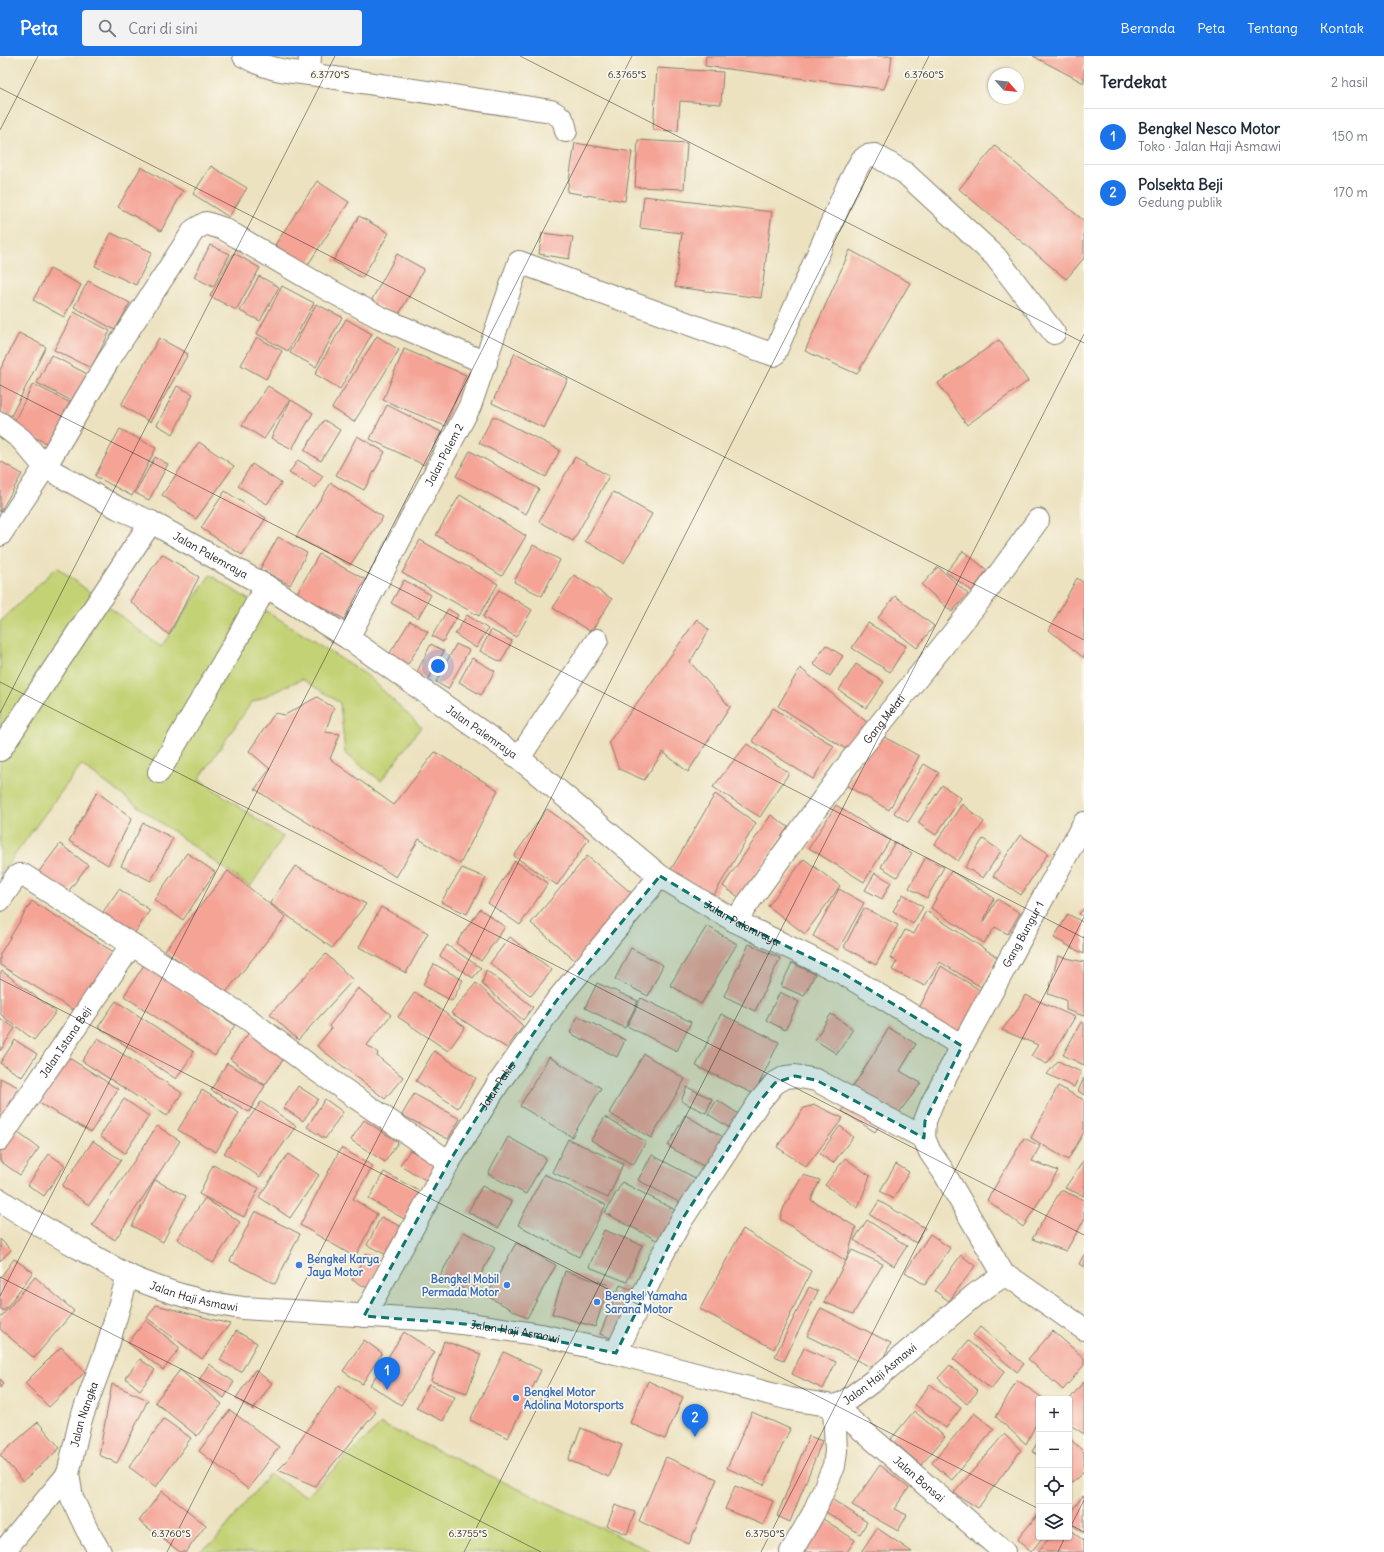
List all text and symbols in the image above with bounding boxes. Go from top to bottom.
search box [82,10,362,46]
text: Peta [20,16,58,40]
icon: search [96,17,118,39]
text: Cari di sini [128,19,198,38]
text: Beranda [1121,19,1175,37]
text: Peta [1197,19,1225,37]
text: Tentang [1247,19,1298,37]
text: Kontak [1320,19,1364,37]
text: 6.3770°S [311,68,350,81]
text: 6.3765°S [608,68,647,81]
text: 6.3760°S [904,68,944,81]
north arrow [988,68,1024,104]
text: Terdekat [1100,71,1167,93]
text: 2 hasil [1331,74,1368,91]
text: Bengkel Nesco Motor [1138,119,1280,138]
text: 1 [1110,128,1116,145]
text: 150 m [1332,128,1368,145]
text: Toko · Jalan Haji Asmawi [1138,138,1281,155]
text: Polsekta Beji [1138,175,1223,194]
text: 2 [1109,184,1117,201]
text: 170 m [1333,184,1368,201]
text: Gedung publik [1138,194,1222,211]
street label: Jalan Palem 2 [422,421,467,489]
street label: Jalan Palemraya [171,529,250,582]
your location [428,656,448,676]
street label: Gang Melati [860,692,908,747]
street label: Jalan Palemraya [444,702,520,762]
street label: Jalan Palemraya [702,897,782,949]
street label: Gang Bungur 1 [999,899,1047,970]
street label: Jalan Istana Beji [37,1004,95,1080]
street label: Jalan Pakis [476,1059,518,1113]
place label: Bengkel Karya Jaya Motor [307,1252,380,1280]
marker: Bengkel Karya Jaya Motor [294,1260,304,1270]
place label: Bengkel Mobil Permada Motor [422,1272,499,1299]
street label: Jalan Haji Asmawi [148,1278,239,1314]
marker: Bengkel Mobil Permada Motor [502,1280,512,1290]
place label: Bengkel Yamaha Sarana Motor [605,1289,688,1316]
marker: Bengkel Yamaha Sarana Motor [592,1297,602,1307]
street label: Jalan Haji Asmawi [470,1317,561,1346]
street label: Jalan Haji Asmawi [840,1340,919,1408]
pin: 1 [374,1357,400,1390]
street label: Jalan Nangka [67,1380,101,1448]
place label: Bengkel Motor Adolina Motorsports [524,1385,624,1413]
marker: Bengkel Motor Adolina Motorsports [511,1393,521,1403]
map controls [1036,1396,1072,1540]
button: + [1036,1396,1072,1432]
pin: 2 [682,1404,708,1437]
button: − [1036,1432,1072,1468]
street label: Jalan Bonsai [890,1453,947,1505]
button: locate [1036,1468,1072,1504]
button: layers [1036,1504,1072,1540]
text: 6.3760°S [151,1527,191,1540]
text: 6.3755°S [449,1527,488,1540]
text: 6.3750°S [745,1527,785,1540]

